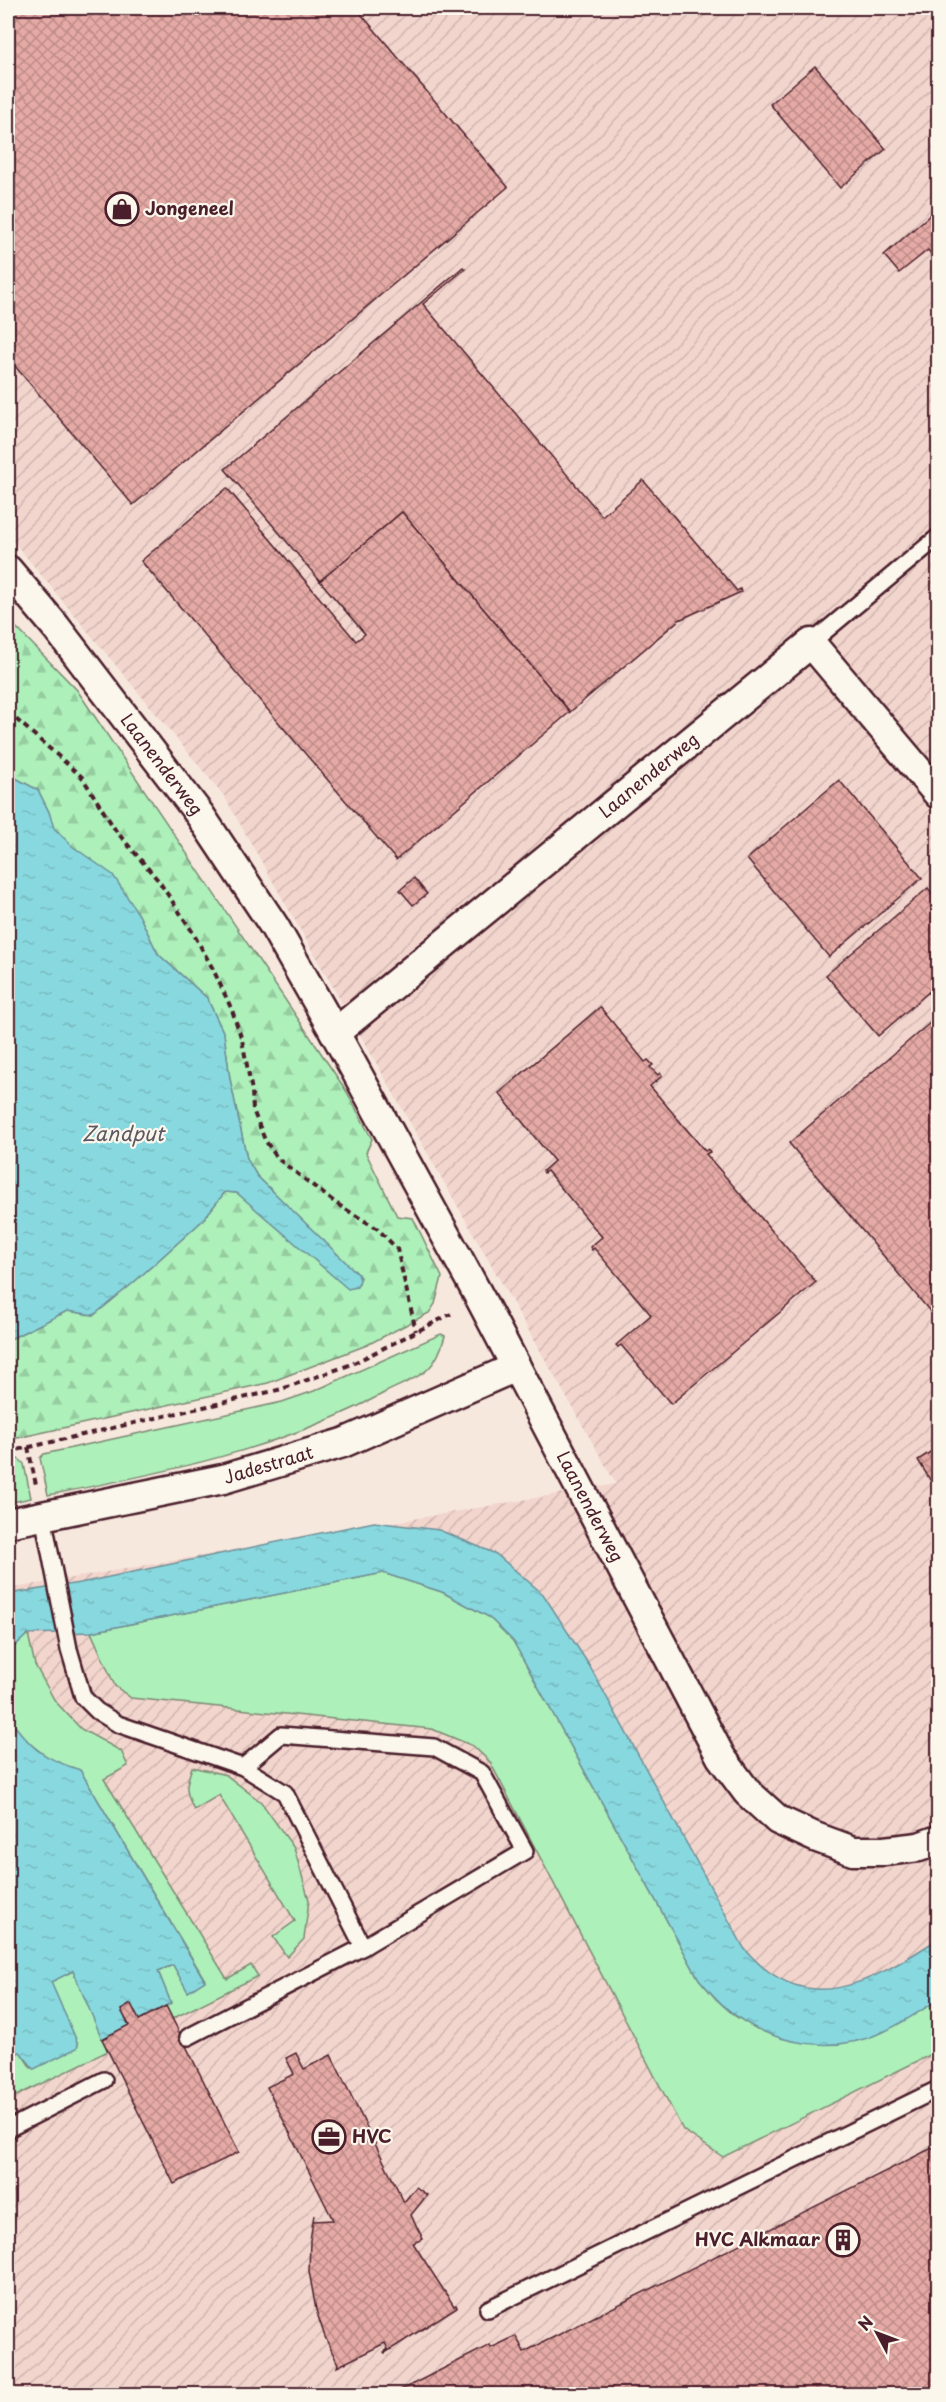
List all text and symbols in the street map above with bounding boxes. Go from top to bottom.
shop icon: Jongeneel [104,191,140,227]
place label: Jongeneel [145,194,234,221]
street label: Laanenderweg [115,707,211,821]
street label: Laanenderweg [592,725,704,824]
water label: Zandput [82,1118,167,1148]
street label: Jadestraat [220,1438,316,1490]
street label: Laanenderweg [551,1446,631,1567]
office icon: HVC [311,2119,347,2155]
place label: HVC [352,2122,392,2149]
building icon: HVC Alkmaar [825,2222,861,2258]
place label: HVC Alkmaar [695,2225,821,2252]
north arrow [847,2303,907,2363]
text: N [852,2310,878,2335]

